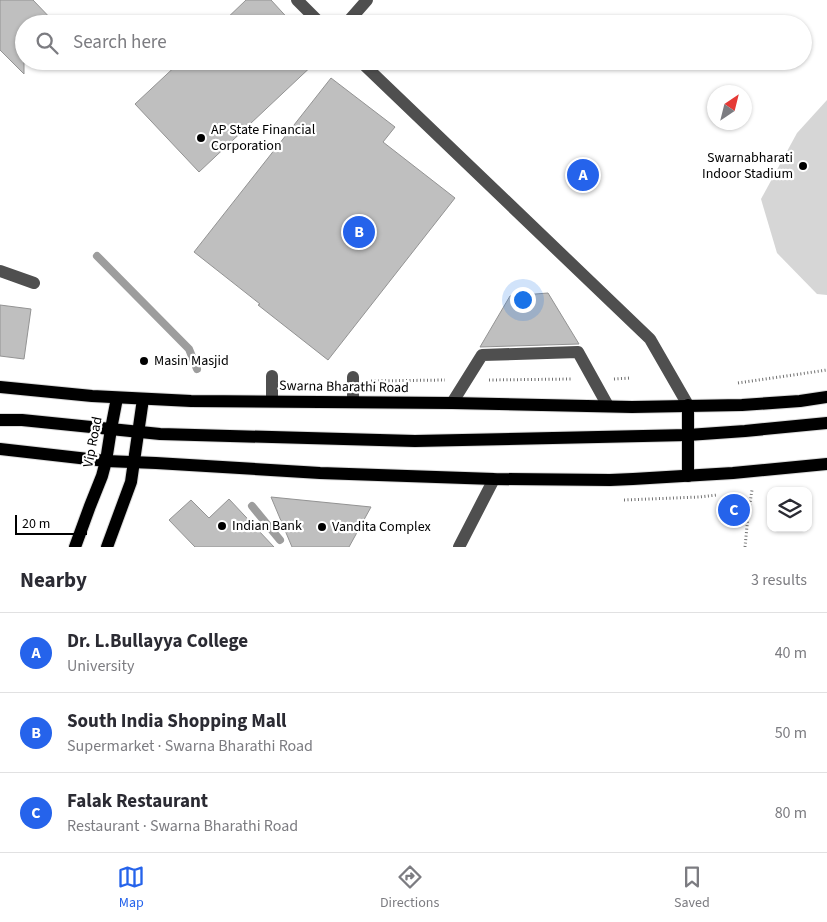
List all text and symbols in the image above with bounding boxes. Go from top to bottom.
search box [15,15,812,70]
icon: search [33,29,61,57]
text: Search here [73,29,167,56]
north arrow [707,85,752,130]
place label: AP State Financial Corporation [211,120,316,156]
marker: AP State Financial Corporation [195,132,207,144]
place label: Swarnabharati Indoor Stadium [702,148,793,184]
pin: A [567,156,599,194]
marker: Swarnabharati Indoor Stadium [797,160,809,172]
pin: B [343,213,375,251]
your location [510,287,536,313]
place label: Masin Masjid [154,351,229,371]
marker: Masin Masjid [138,355,150,367]
street label: Swarna Bharathi Road [279,376,409,398]
street label: Vip Road [78,415,108,469]
map controls [767,487,812,532]
button: layers [767,487,812,532]
pin: C [718,491,750,529]
scale bar [15,512,88,535]
text: 20 m [22,514,50,534]
place label: Indian Bank [232,516,302,536]
place label: Vandita Complex [332,517,431,537]
marker: Indian Bank [216,520,228,532]
marker: Vandita Complex [316,521,328,533]
text: Nearby [20,565,87,595]
text: 3 results [751,569,807,591]
text: Dr. L.Bullayya College [67,628,248,655]
text: A [31,642,41,664]
text: 40 m [775,642,807,664]
text: University [67,655,134,677]
text: South India Shopping Mall [67,708,287,735]
text: B [31,722,41,744]
text: 50 m [775,722,807,744]
text: Supermarket · Swarna Bharathi Road [67,735,313,757]
text: Falak Restaurant [67,788,208,815]
text: C [31,802,41,824]
text: 80 m [775,802,807,824]
text: Restaurant · Swarna Bharathi Road [67,815,298,837]
tab: Map [117,863,145,913]
tab: Directions [380,863,439,913]
tab: Saved [674,863,710,913]

